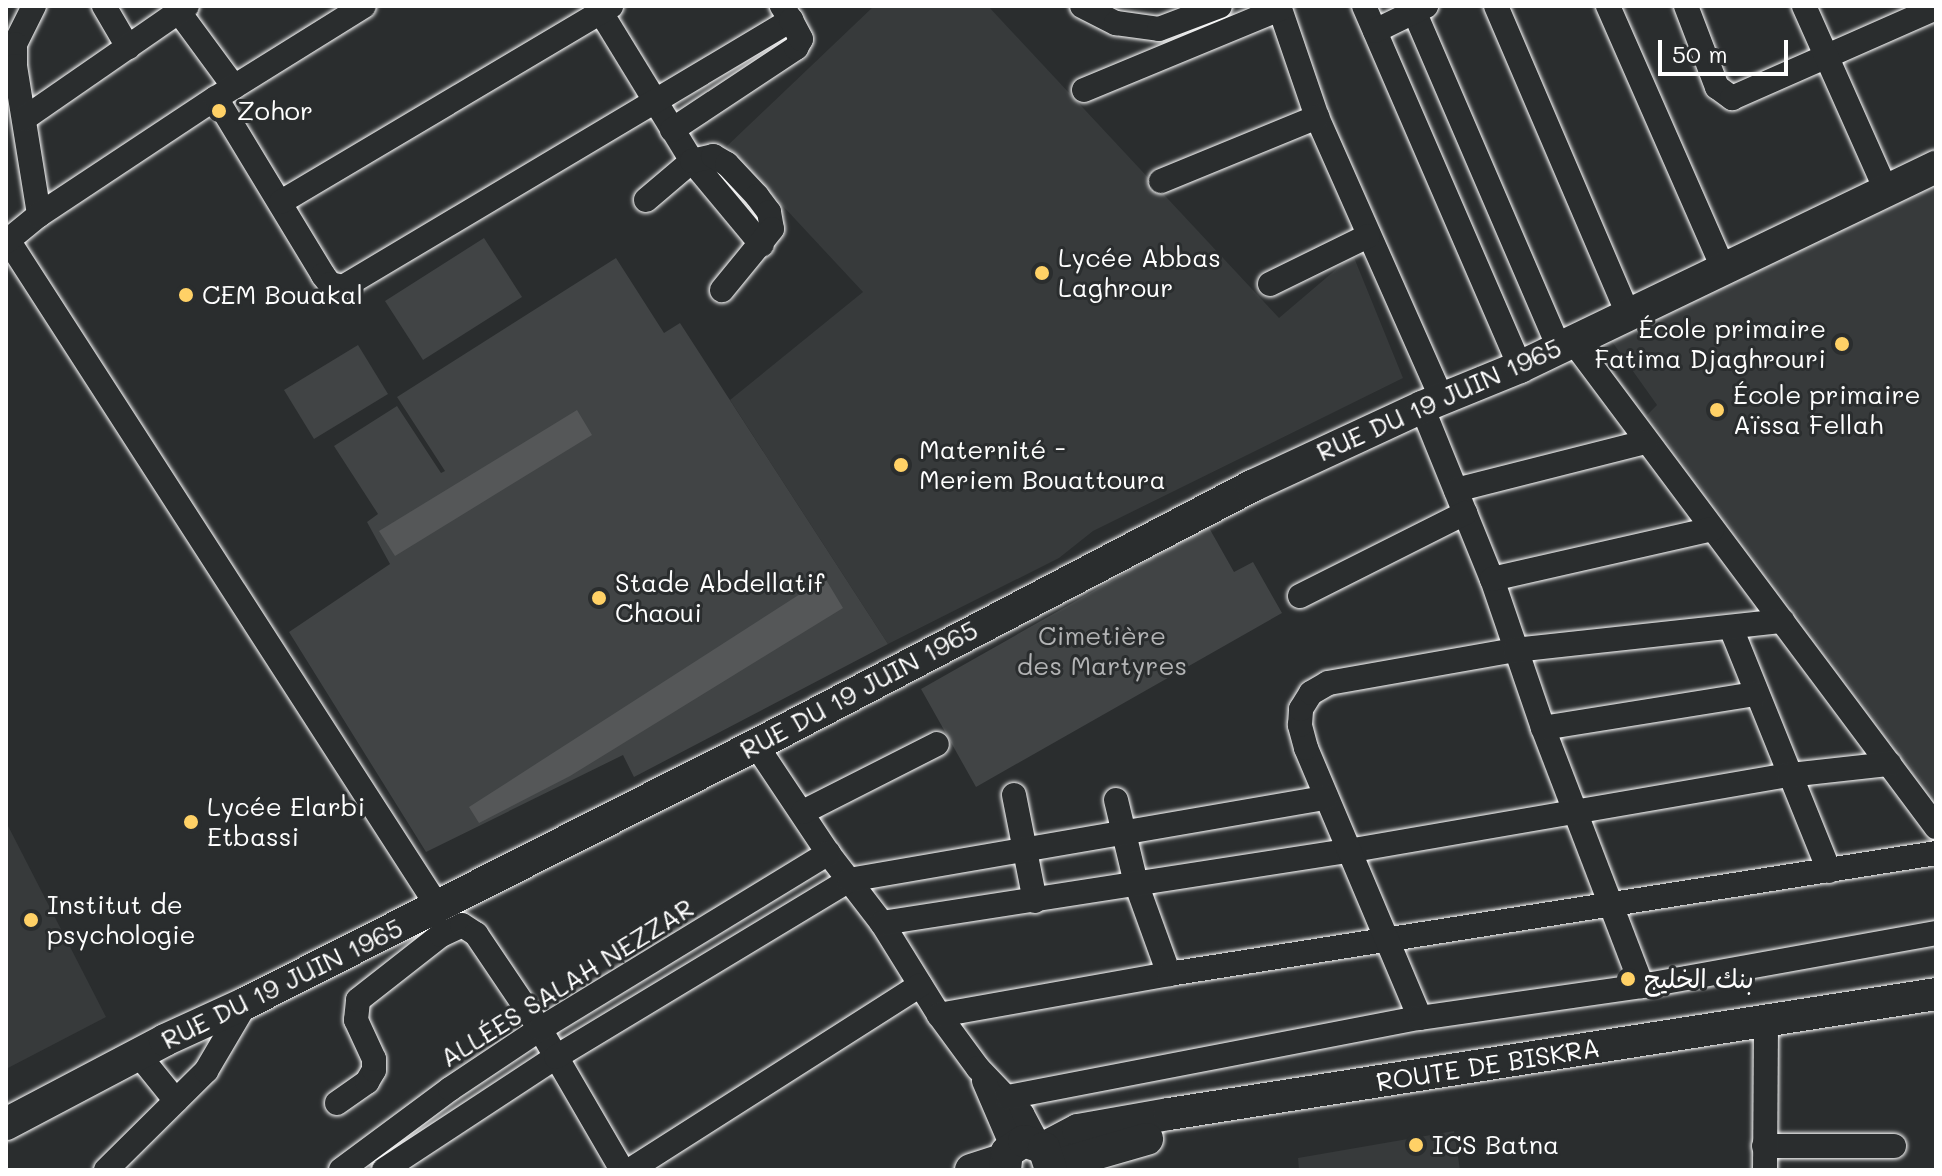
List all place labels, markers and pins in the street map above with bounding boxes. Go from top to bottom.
place label: Zohor [237,95,313,127]
marker: Zohor [208,100,230,122]
place label: Lycée Abbas Laghrour [1058,242,1221,304]
marker: Lycée Abbas Laghrour [1033,264,1051,282]
place label: CEM Bouakal [202,279,363,311]
marker: CEM Bouakal [177,286,195,304]
place label: École primaire Fatima Djaghrouri [1594,313,1826,374]
marker: École primaire Fatima Djaghrouri [1833,335,1851,353]
place label: École primaire Aïssa Fellah [1733,379,1921,440]
marker: École primaire Aïssa Fellah [1708,401,1726,419]
place label: Maternité - Meriem Bouattoura [919,434,1166,496]
marker: Maternité - Meriem Bouattoura [890,454,912,476]
place label: Stade Abdellatif Chaoui [615,567,824,628]
marker: Stade Abdellatif Chaoui [590,589,608,607]
place label: Lycée Elarbi Etbassi [207,791,365,852]
marker: Lycée Elarbi Etbassi [182,813,200,831]
place label: Institut de psychologie [47,889,196,950]
marker: Institut de psychologie [22,911,40,929]
place label: بنك الخليج [1644,963,1754,995]
marker: بنك الخليج [1619,970,1637,988]
place label: ICS Batna [1432,1129,1559,1161]
marker: ICS Batna [1407,1136,1425,1154]

